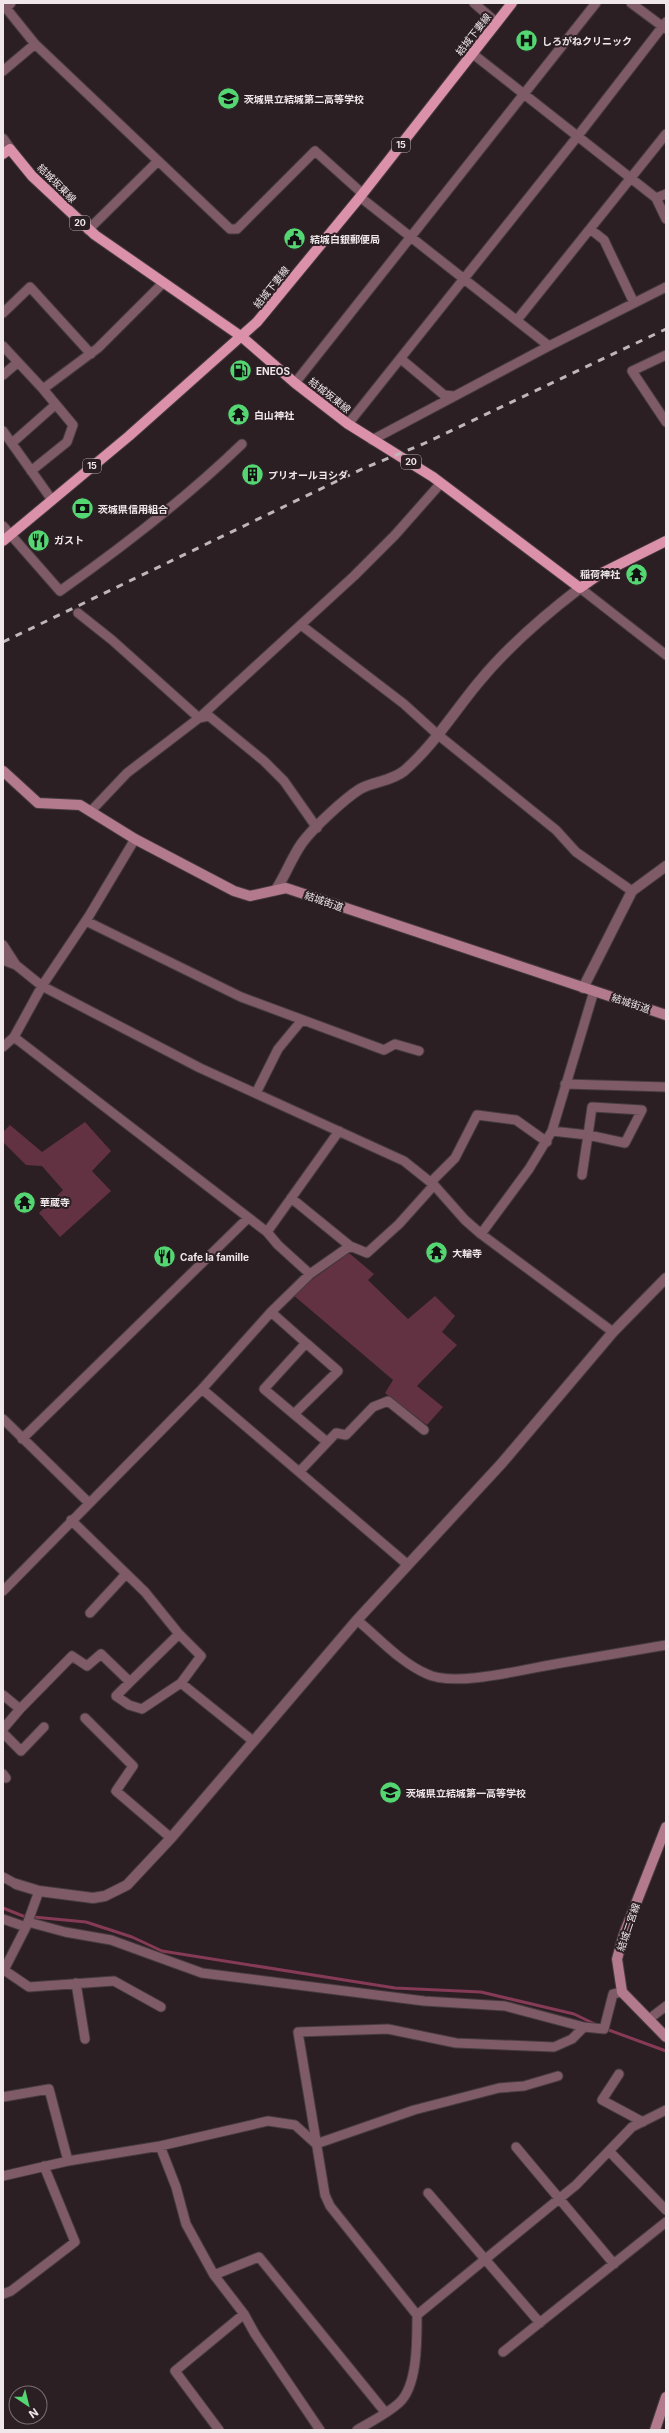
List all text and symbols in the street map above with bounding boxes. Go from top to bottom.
street label: 結城下妻線 [453,11,493,57]
hospital icon: しろがねクリニック [513,28,539,54]
place label: しろがねクリニック [542,35,632,47]
school or university icon: 茨城県立結城第二高等学校 [216,86,242,112]
place label: 茨城県立結城第二高等学校 [244,93,364,105]
road number: 15 [392,138,410,152]
street label: 結城坂東線 [35,161,79,205]
road number: 20 [70,216,90,230]
public building icon: 結城白銀郵便局 [281,226,307,252]
place label: 結城白銀郵便局 [310,233,380,245]
street label: 結城下妻線 [251,264,291,310]
fuel station icon: ENEOS [227,358,253,384]
place label: ENEOS [256,365,290,377]
street label: 結城坂東線 [307,375,353,415]
temple icon: 白山神社 [225,402,251,428]
place label: 白山神社 [254,409,295,421]
road number: 20 [401,455,421,469]
road number: 15 [83,459,101,473]
building icon: プリオールヨシダ [239,462,265,488]
place label: プリオールヨシダ [268,469,348,481]
bank icon: 茨城県信用組合 [69,496,95,522]
place label: 茨城県信用組合 [98,503,168,515]
restaurant icon: ガスト [26,527,52,553]
place label: ガスト [54,534,84,546]
temple icon: 稲荷神社 [623,561,649,587]
place label: 稲荷神社 [580,568,621,580]
street label: 結城街道 [303,889,345,913]
street label: 結城街道 [610,991,652,1015]
temple icon: 華蔵寺 [12,1189,38,1215]
place label: 華蔵寺 [40,1196,70,1208]
temple icon: 大輪寺 [424,1240,450,1266]
restaurant icon: Cafe la famille [152,1244,178,1270]
place label: 大輪寺 [452,1247,482,1259]
place label: Cafe la famille [180,1251,249,1263]
school or university icon: 茨城県立結城第一高等学校 [377,1780,403,1806]
place label: 茨城県立結城第一高等学校 [406,1787,526,1799]
street label: 結城二宮線 [614,1901,642,1953]
north arrow [8,2385,48,2425]
text: N [26,2405,41,2421]

